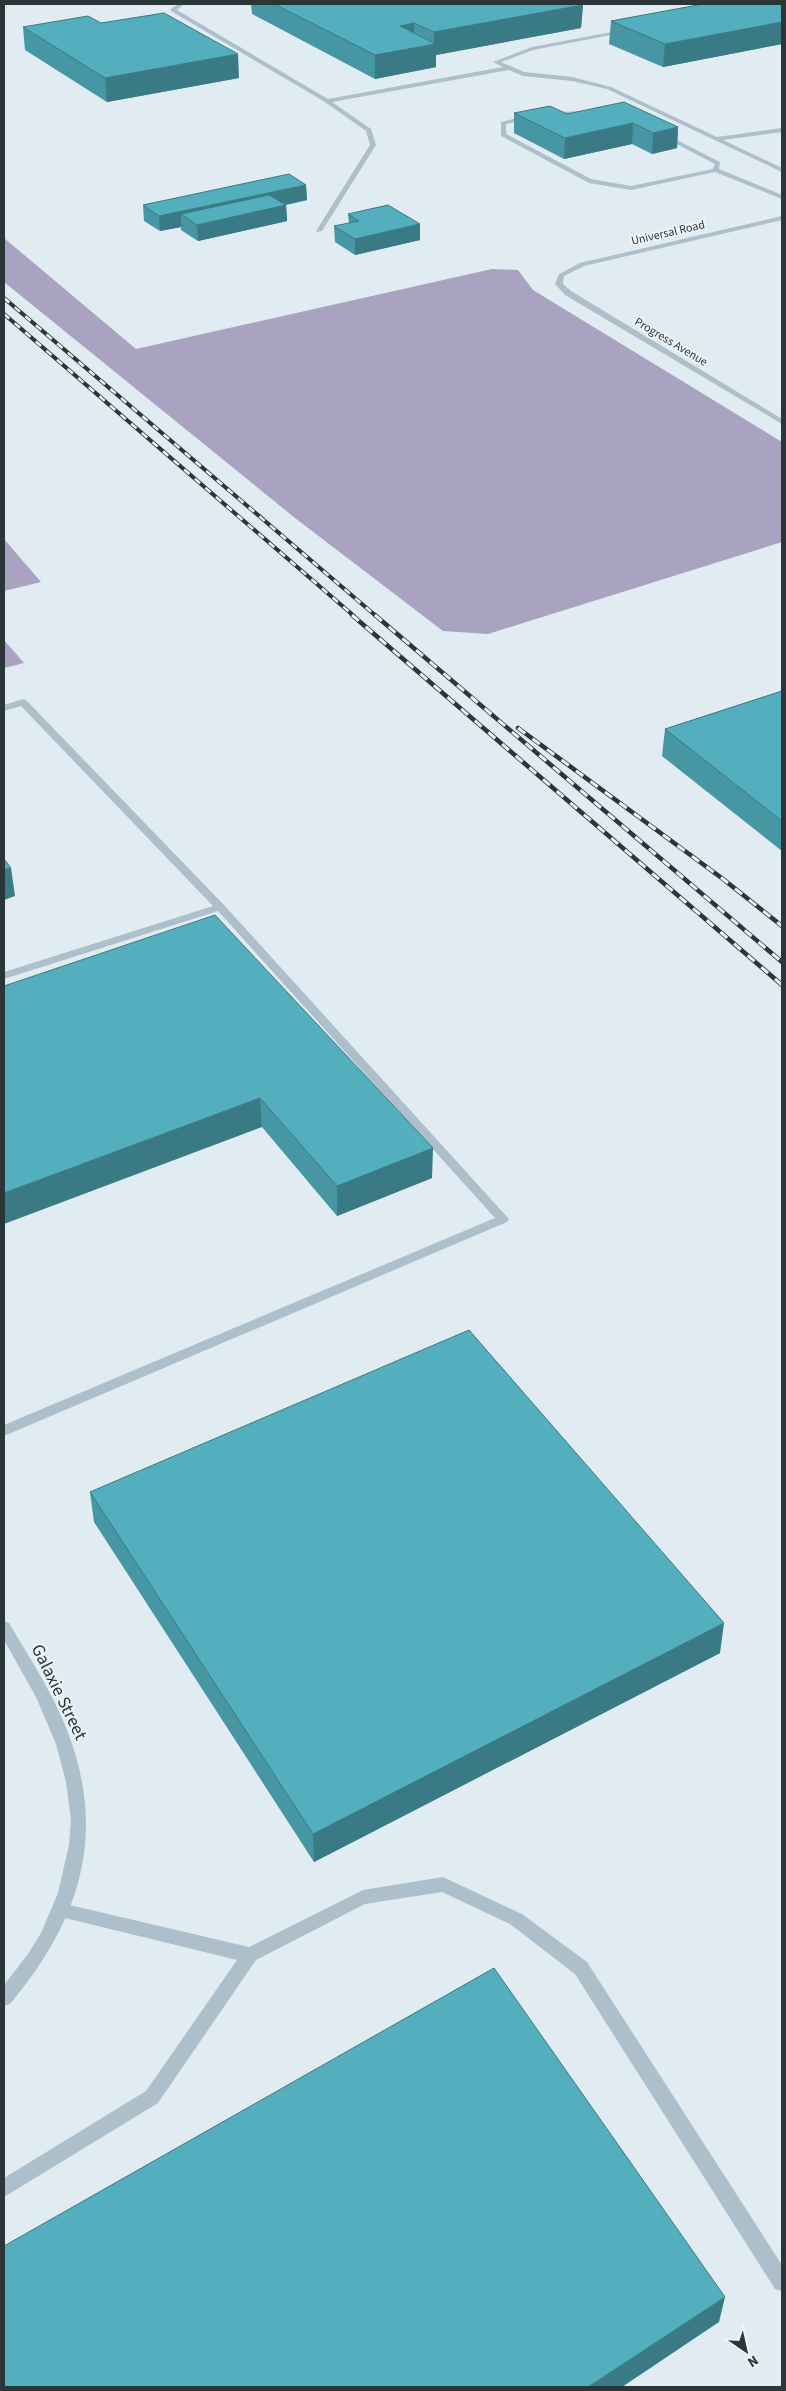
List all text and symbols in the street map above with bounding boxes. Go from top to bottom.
street label: Universal Road [629,216,707,250]
street label: Progress Avenue [631,313,711,371]
street label: Galaxie Street [25,1640,93,1744]
north arrow [721,2326,771,2376]
text: N [743,2350,762,2372]

